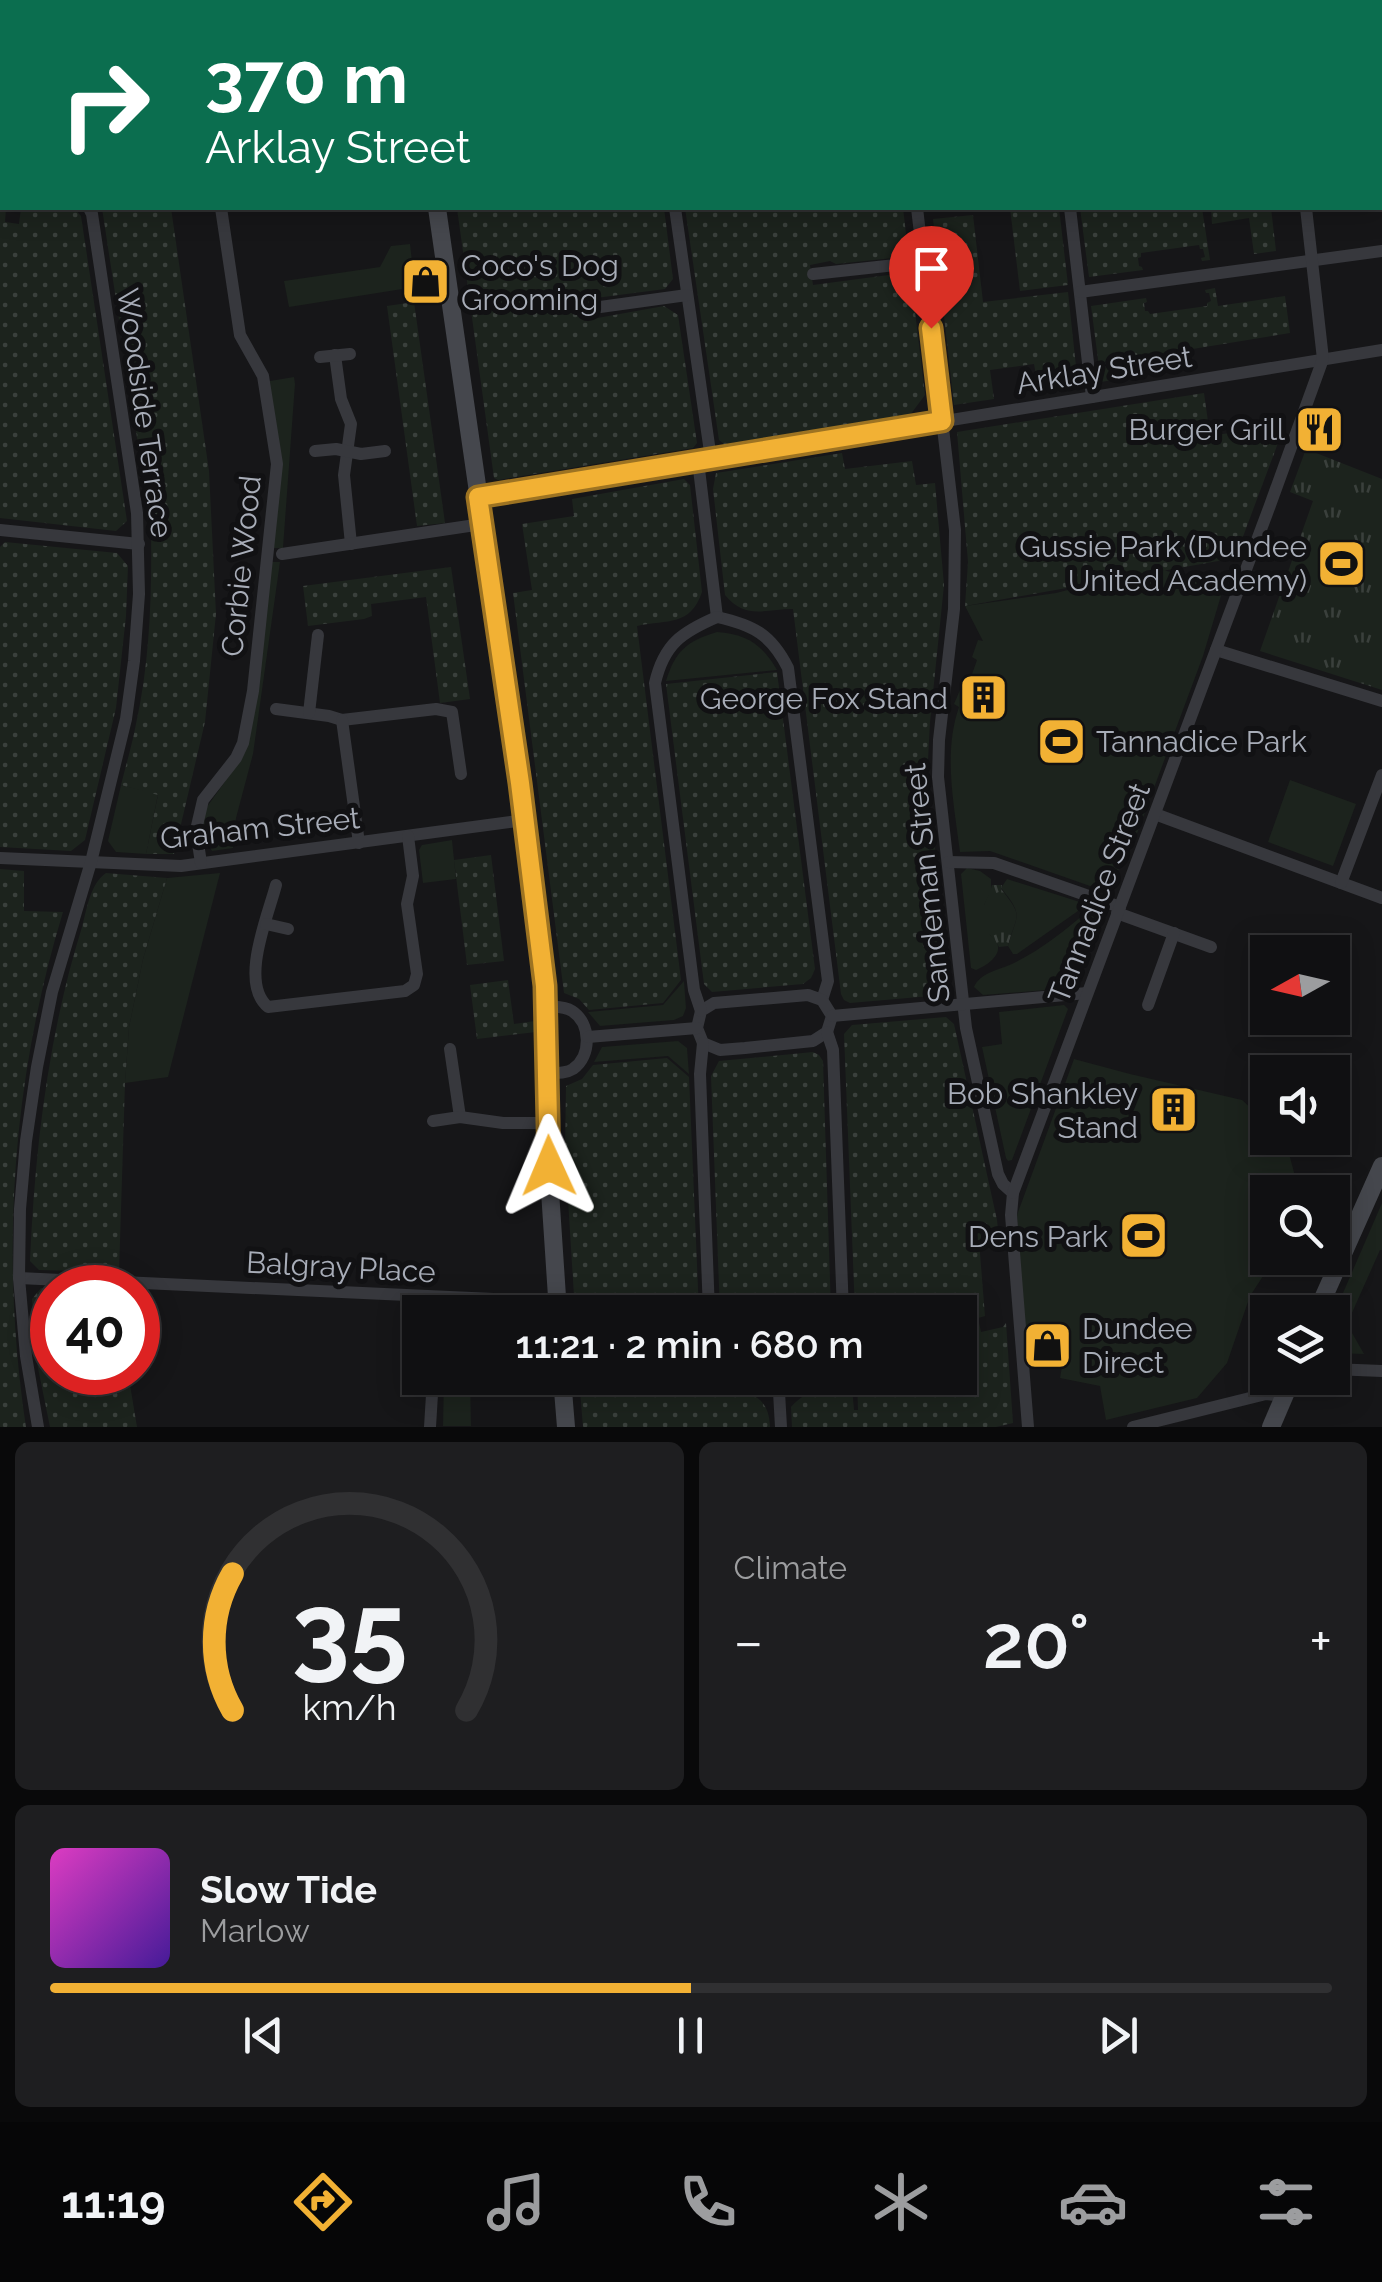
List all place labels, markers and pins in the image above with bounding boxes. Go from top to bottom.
pin [889,226,974,329]
place label: Coco's Dog Grooming [461,248,619,317]
shop icon: Coco's Dog Grooming [400,256,452,308]
restaurant icon: Burger Grill [1294,403,1346,455]
place label: Burger Grill [1129,412,1286,447]
place label: Gussie Park (Dundee United Academy) [1019,529,1307,598]
sports icon: Gussie Park (Dundee United Academy) [1316,537,1368,589]
building icon: George Fox Stand [957,672,1009,724]
place label: George Fox Stand [700,681,948,716]
sports icon: Tannadice Park [1035,715,1087,767]
place label: Tannadice Park [1096,724,1307,759]
place label: Bob Shankley Stand [947,1076,1138,1145]
building icon: Bob Shankley Stand [1147,1084,1199,1136]
sports icon: Dens Park [1117,1210,1169,1262]
place label: Dens Park [968,1219,1108,1254]
place label: Dundee Direct [1082,1311,1193,1380]
shop icon: Dundee Direct [1021,1319,1073,1371]

